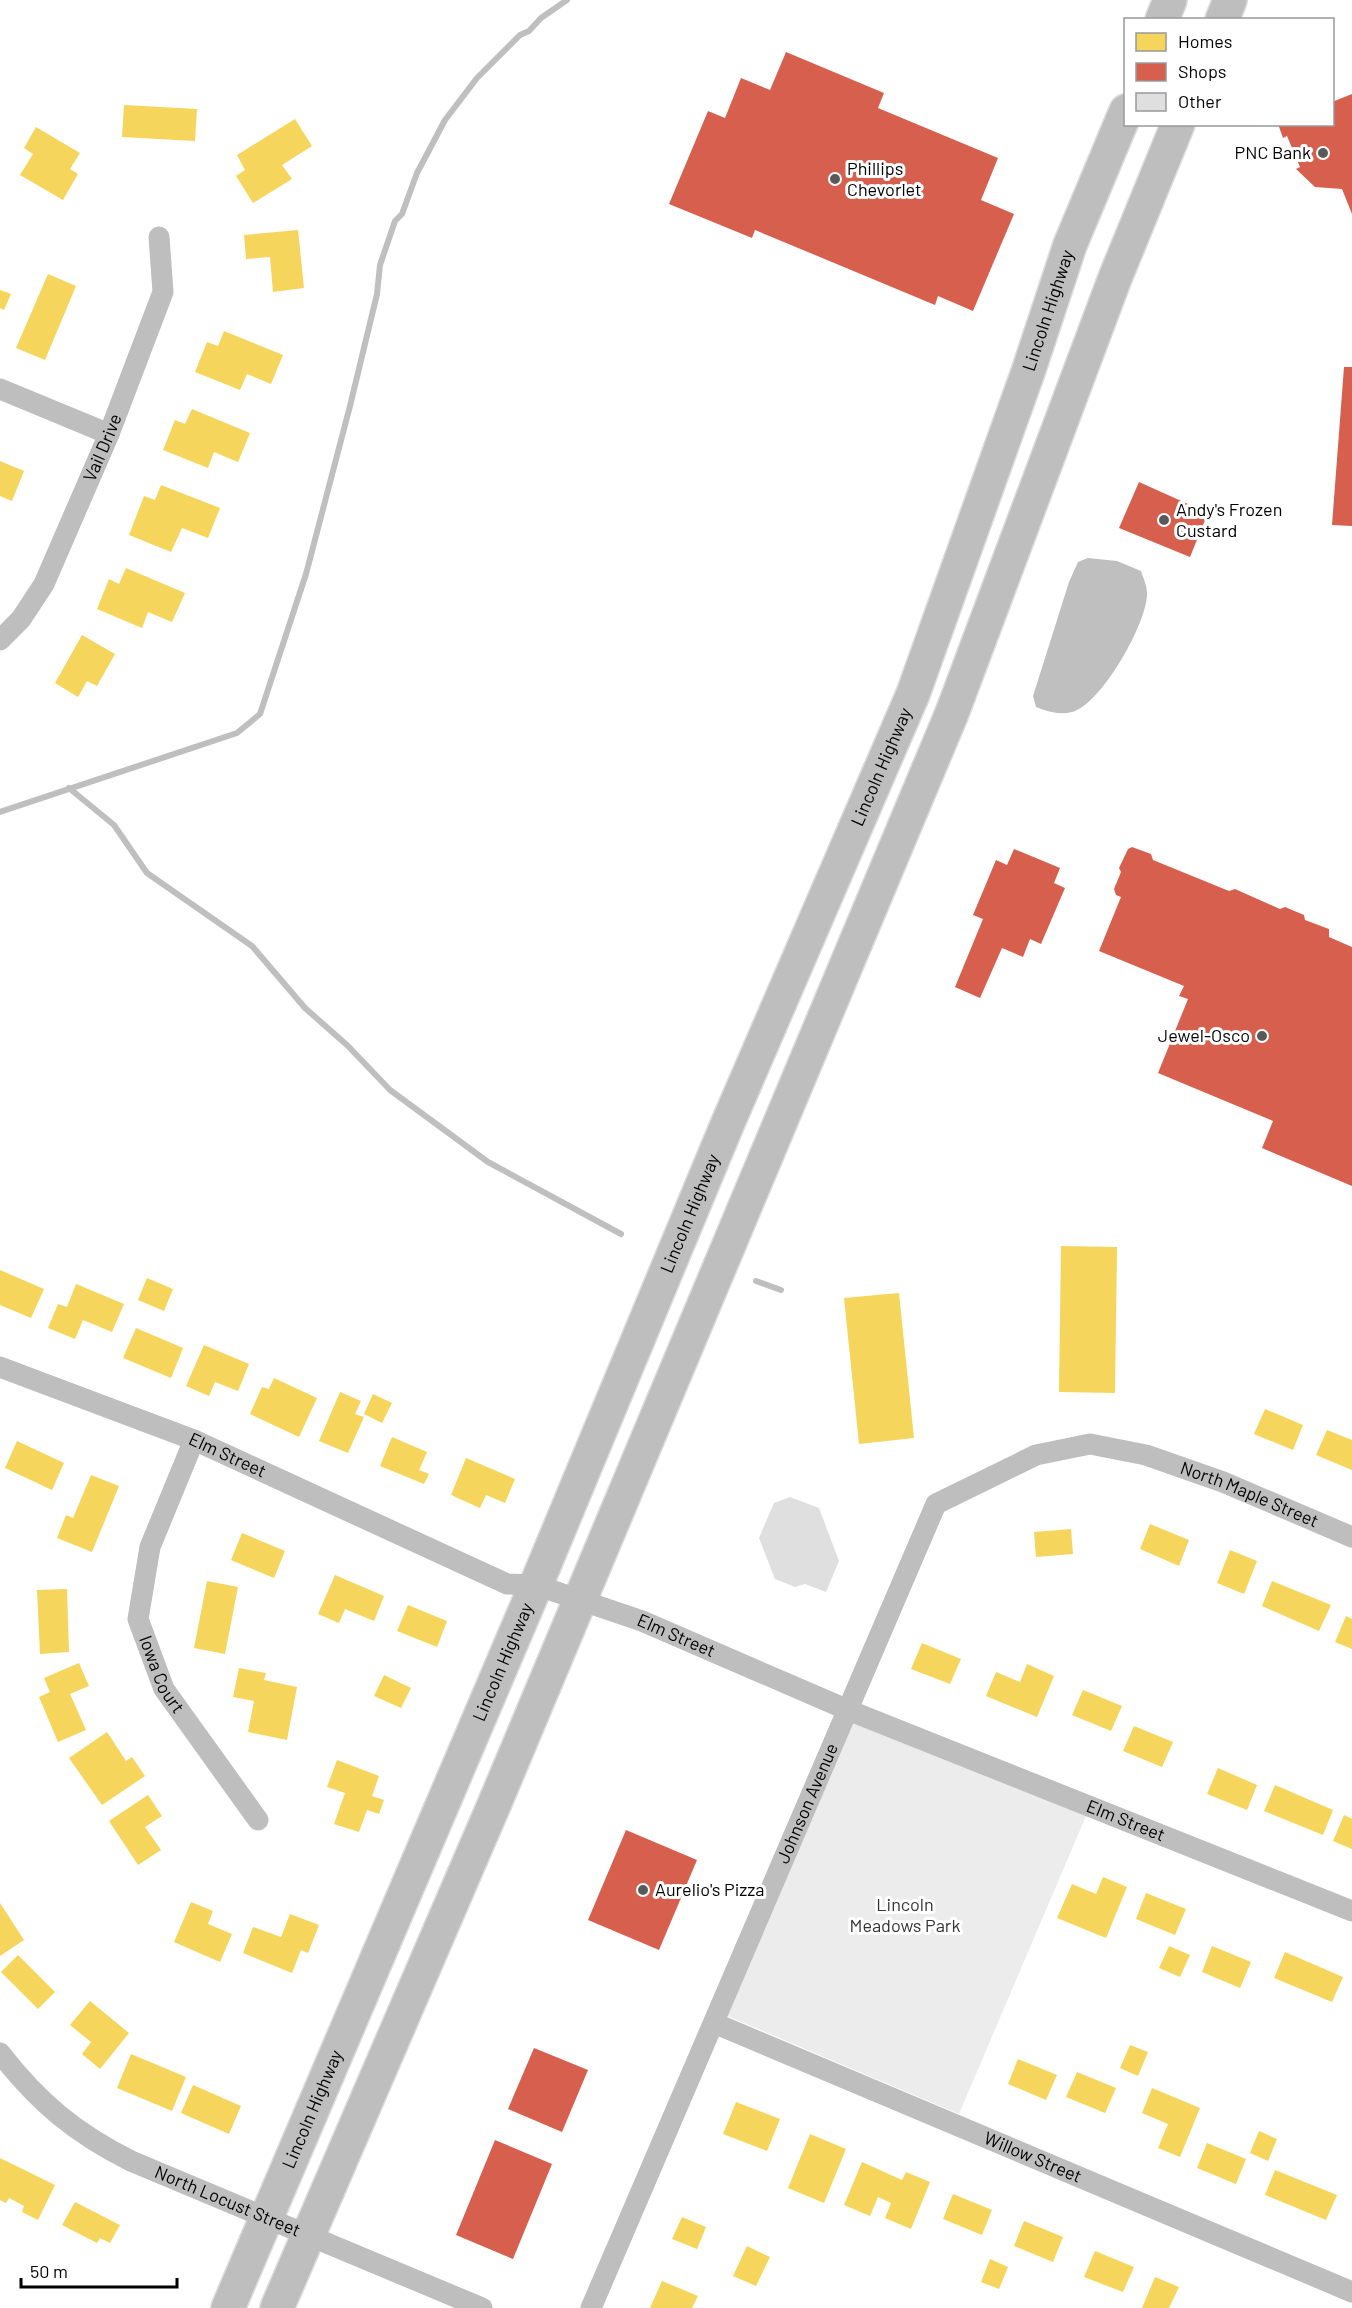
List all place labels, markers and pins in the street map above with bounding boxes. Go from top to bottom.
place label: PNC Bank [1235,141,1311,163]
marker: PNC Bank [1316,146,1330,160]
place label: Phillips Chevorlet [847,157,922,200]
marker: Phillips Chevorlet [828,172,842,186]
place label: Andy's Frozen Custard [1176,498,1282,541]
marker: Andy's Frozen Custard [1157,513,1171,527]
place label: Jewel-Osco [1158,1024,1250,1046]
marker: Jewel-Osco [1255,1029,1269,1043]
place label: Aurelio's Pizza [655,1878,765,1900]
marker: Aurelio's Pizza [636,1883,650,1897]

